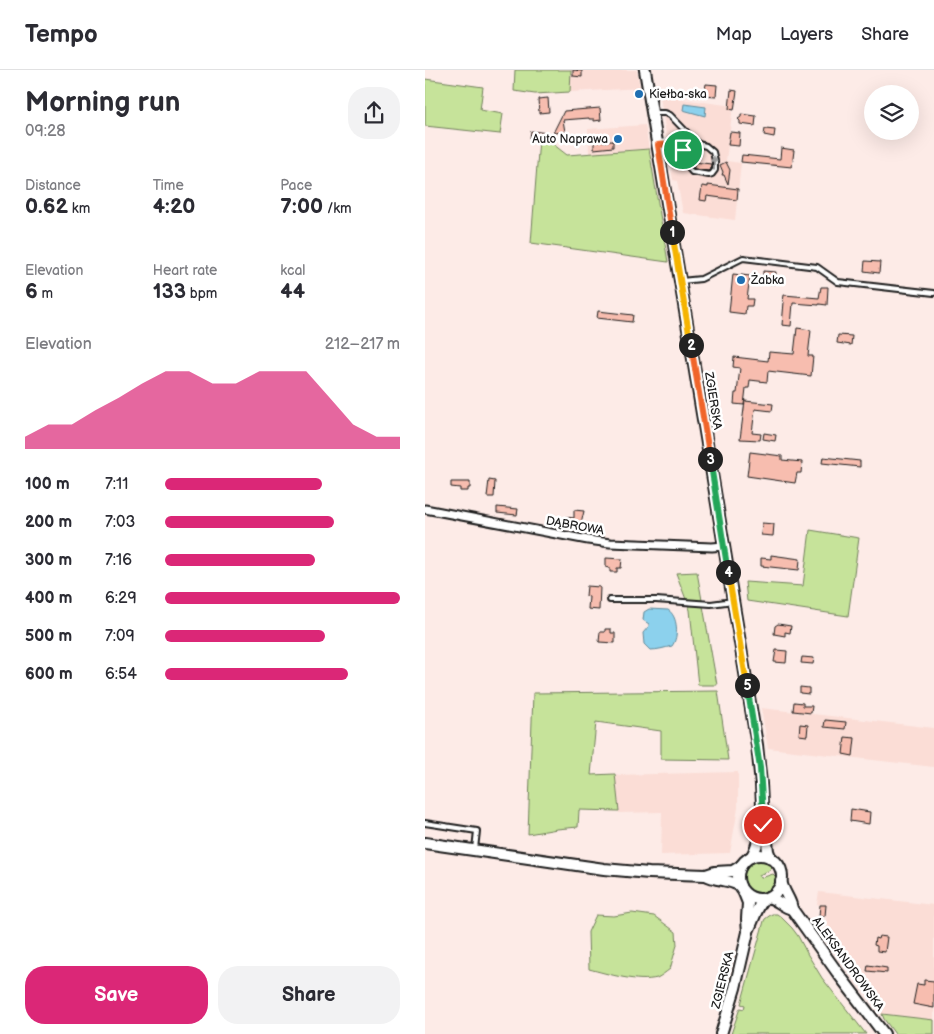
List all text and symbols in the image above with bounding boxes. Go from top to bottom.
text: Tempo [25,20,98,49]
text: Map [716,24,752,45]
text: Layers [780,24,833,45]
text: Share [861,24,909,45]
map controls [864,85,919,140]
button: layers [864,85,919,140]
text: Morning run [25,86,180,119]
button: share [348,87,400,139]
place label: Kiełba-ska [649,87,707,102]
marker: Kiełba-ska [633,88,645,100]
text: 09:28 [25,122,66,141]
pin [662,129,704,171]
place label: Auto Naprawa [532,132,608,147]
marker: Auto Naprawa [612,133,624,145]
icon: arrive [669,136,697,164]
one-way arrow [709,154,717,170]
text: Distance [25,177,81,194]
text: Time [153,177,184,194]
text: Pace [280,177,312,194]
text: 0.62 [25,194,68,219]
text: 4:20 [153,194,195,219]
text: 7:00 [280,194,323,219]
text: km [68,200,90,217]
text: /km [323,200,352,217]
pin: 1 [659,220,685,244]
text: 1 [670,224,675,241]
text: Elevation [25,262,83,279]
text: Heart rate [153,262,217,279]
text: kcal [280,262,305,279]
place label: Żabka [750,272,785,288]
marker: Żabka [735,274,747,286]
text: 6 [25,279,38,304]
text: 133 [153,279,186,304]
text: 44 [280,279,305,304]
text: m [38,285,53,302]
text: bpm [186,285,217,302]
pin: 2 [679,332,703,358]
text: Elevation [25,335,92,354]
text: 212–217 m [325,335,400,354]
text: 2 [687,337,696,354]
street label: ZGIERSKA [701,370,725,432]
pin: 3 [697,446,723,472]
text: 3 [706,451,715,468]
text: 100 m [25,475,70,494]
text: 7:11 [105,475,128,494]
text: 200 m [25,513,72,532]
text: 7:03 [105,513,135,532]
street label: DĄBROWA [545,514,606,539]
text: 300 m [25,551,72,570]
text: 7:16 [105,551,132,570]
pin: 4 [715,560,741,584]
text: 4 [724,564,733,581]
text: 400 m [25,589,72,608]
text: 6:29 [105,589,137,608]
text: 500 m [25,627,72,646]
text: 7:09 [105,627,135,646]
text: 600 m [25,665,73,684]
text: 6:54 [105,665,137,684]
pin: 5 [735,672,759,698]
text: 5 [743,677,752,694]
pin [742,804,784,846]
icon: check [749,811,777,839]
street label: ALEKSANDROWSKA [809,914,888,1015]
street label: ZGIERSKA [708,949,737,1011]
button: Save [25,966,208,1024]
button: Share [218,966,400,1024]

